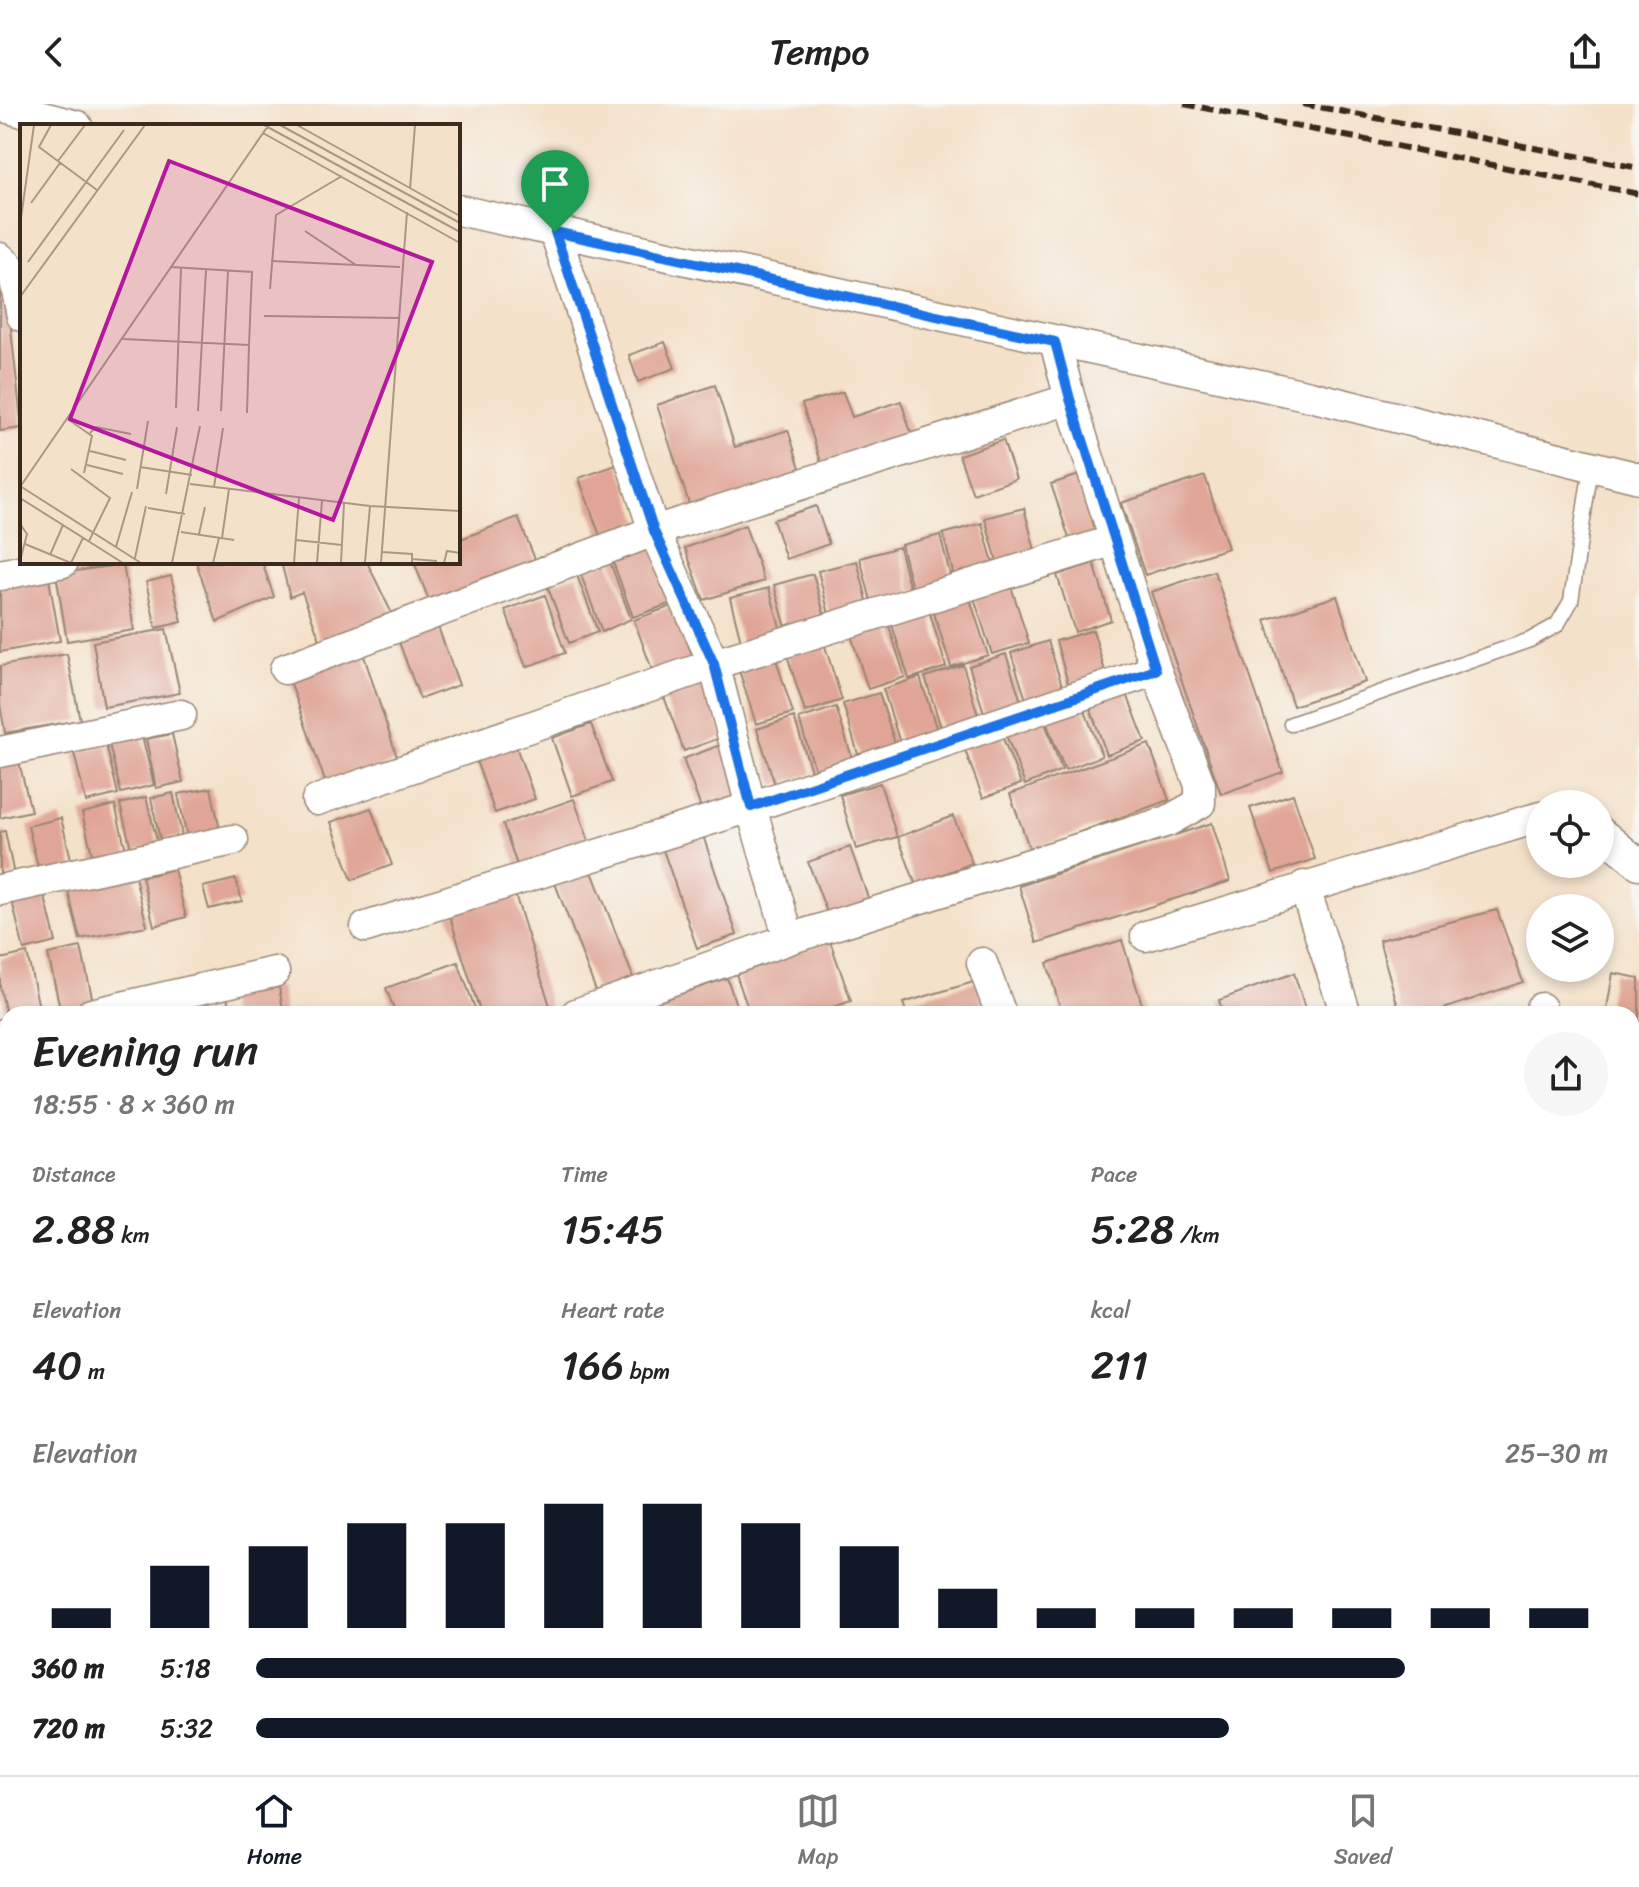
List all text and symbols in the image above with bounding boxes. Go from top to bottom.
text: Tempo [769,20,870,84]
icon: back [32,30,76,74]
icon: share [1563,30,1607,74]
inset map [20,124,460,564]
pin [521,150,589,232]
icon: arrive [533,162,577,206]
map controls [1526,790,1614,982]
button: locate [1526,790,1614,878]
button: layers [1526,894,1614,982]
text: Evening run [32,1012,258,1090]
button: share [1524,1032,1608,1116]
text: 18:55 · 8 × 360 m [32,1081,235,1127]
text: Distance [32,1155,116,1194]
text: Time [561,1155,608,1194]
text: Pace [1091,1155,1137,1194]
text: 2.88 [32,1194,115,1265]
text: 15:45 [561,1194,664,1265]
text: 5:28 [1091,1194,1174,1265]
text: km [115,1216,150,1255]
text: /km [1174,1216,1220,1255]
text: Elevation [32,1291,121,1330]
text: Heart rate [561,1291,665,1330]
text: kcal [1091,1291,1131,1330]
text: 40 [32,1330,82,1401]
text: 166 [561,1330,624,1401]
text: 211 [1091,1330,1148,1401]
text: m [82,1352,105,1391]
text: bpm [624,1352,670,1391]
text: Elevation [32,1430,137,1476]
text: 25–30 m [1505,1430,1608,1476]
text: 360 m [32,1645,104,1691]
text: 5:18 [160,1645,211,1691]
text: 720 m [32,1705,105,1751]
text: 5:32 [160,1705,213,1751]
tab: Home [247,1789,302,1876]
tab: Map [796,1789,840,1876]
tab: Saved [1334,1789,1392,1876]

